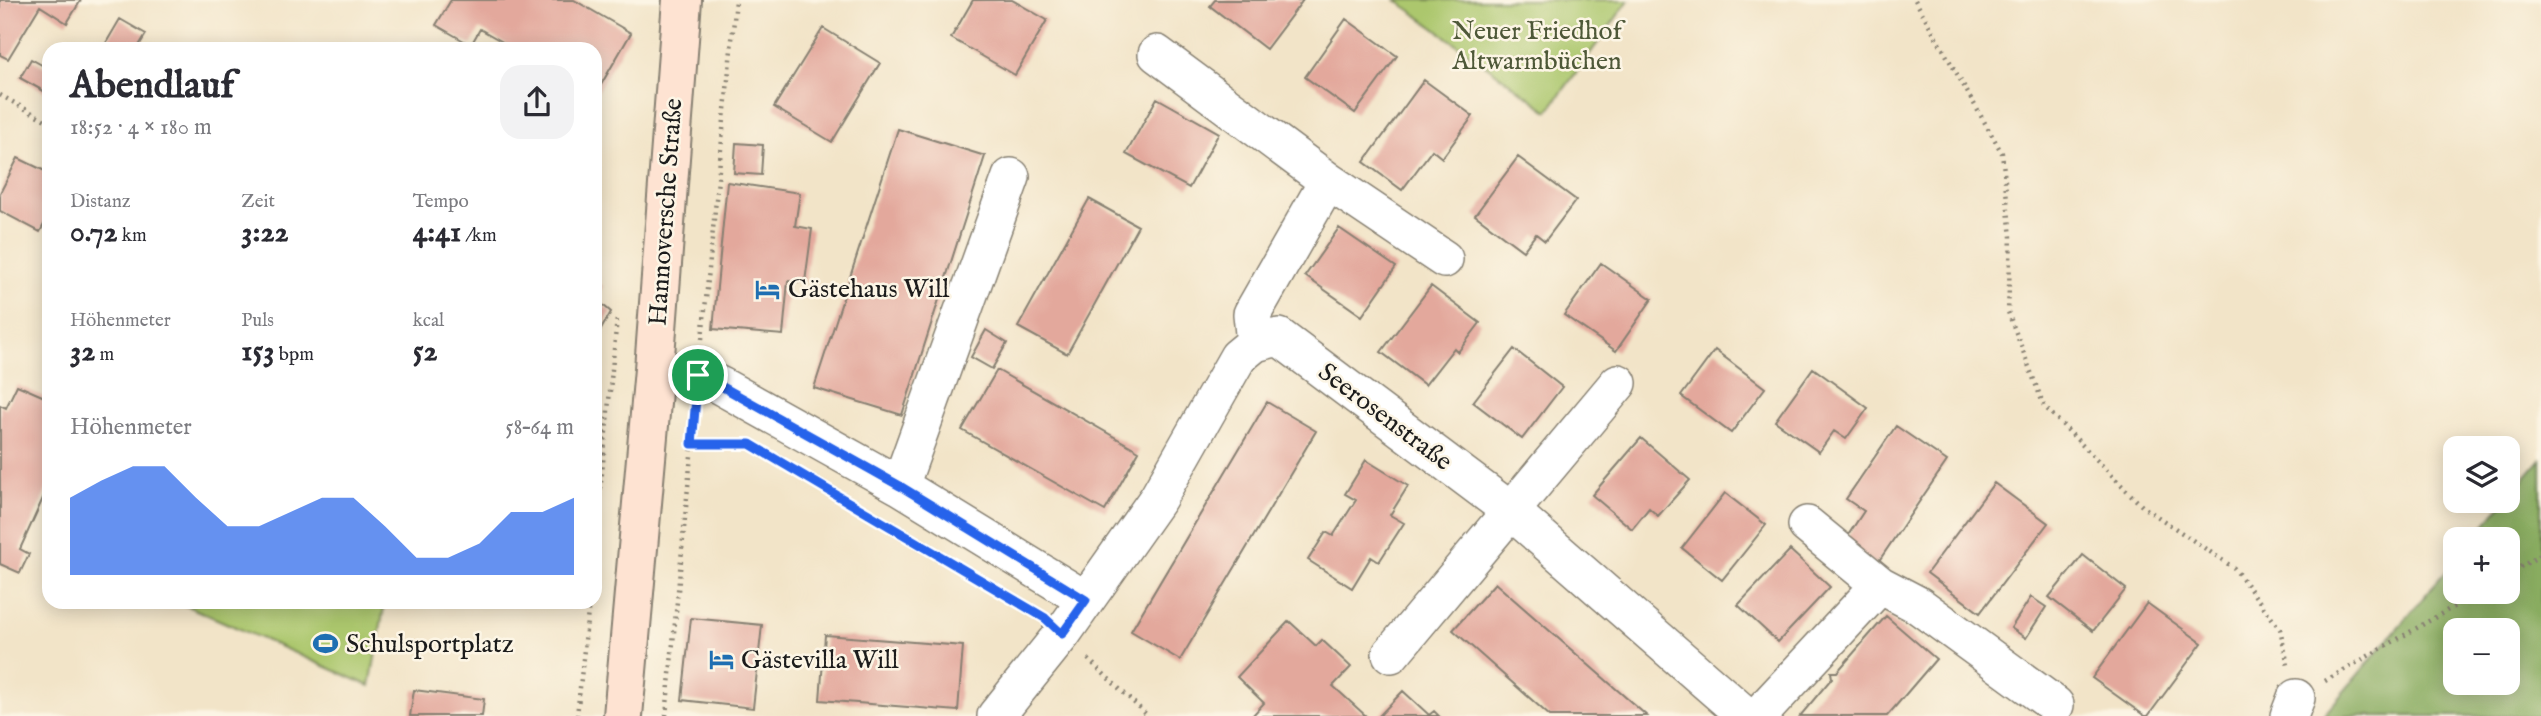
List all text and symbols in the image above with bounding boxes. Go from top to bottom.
park label: Neuer Friedhof Altwarmbüchen [1451,15,1626,78]
text: Abendlauf [70,63,234,111]
button: share [500,65,574,139]
street label: Hannoversche Straße [642,97,690,327]
text: 18:52 · 4 × 180 m [70,113,212,142]
text: Distanz [70,190,131,214]
text: Zeit [241,190,275,214]
text: Tempo [413,190,469,214]
text: 0.72 [70,214,118,252]
text: 3:22 [241,214,289,252]
text: 4:41 [413,214,461,252]
text: km [118,224,147,248]
text: /km [461,224,497,248]
place label: Gästehaus Will [788,273,950,306]
hotel icon: Gästehaus Will [754,275,782,303]
text: Höhenmeter [70,309,171,333]
text: Puls [241,309,274,333]
text: kcal [413,309,444,333]
text: 32 [70,333,95,371]
text: 153 [241,333,275,371]
text: 52 [413,333,438,371]
text: m [95,343,114,367]
text: bpm [275,343,314,367]
pin [668,345,728,405]
icon: arrive [679,356,717,394]
street label: Seerosenstraße [1311,356,1459,478]
text: Höhenmeter [70,413,192,442]
text: 58–64 m [505,413,574,442]
map controls [2443,436,2520,695]
button: layers [2443,436,2520,513]
button: + [2443,527,2520,604]
button: − [2443,618,2520,695]
place label: Schulsportplatz [346,628,514,661]
sports icon: Schulsportplatz [312,630,340,658]
place label: Gästevilla Will [741,644,899,677]
hotel icon: Gästevilla Will [707,646,735,674]

